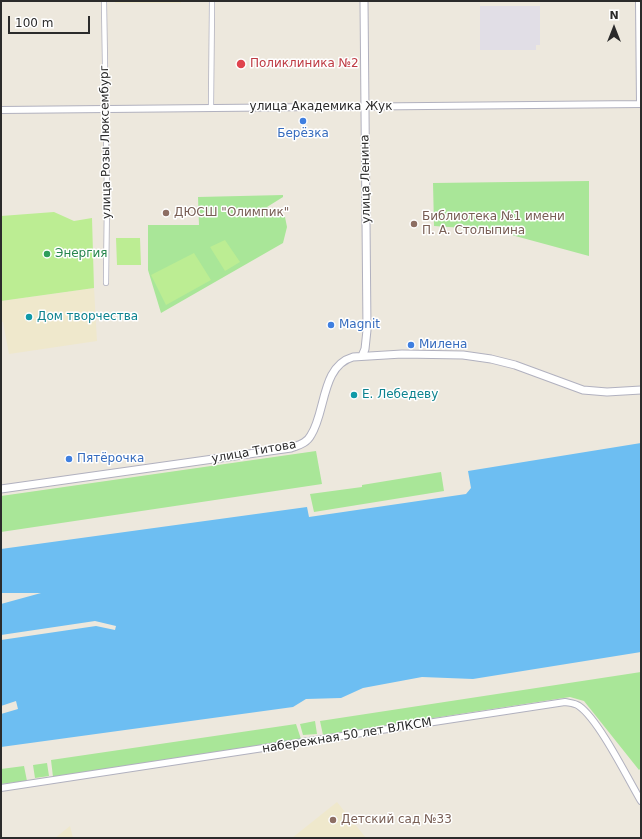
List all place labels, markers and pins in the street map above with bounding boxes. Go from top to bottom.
place label: Поликлиника №2 [250,57,359,71]
marker: Поликлиника №2 [235,58,247,70]
marker: Берёзка [298,116,308,126]
place label: Берёзка [277,127,329,141]
place label: ДЮСШ "Олимпик" [174,206,289,220]
marker: ДЮСШ "Олимпик" [161,208,171,218]
place label: Библиотека №1 имени П. А. Столыпина [422,210,565,238]
marker: Библиотека №1 имени П. А. Столыпина [409,219,419,229]
place label: Энергия [55,247,108,261]
marker: Энергия [42,249,52,259]
place label: Дом творчества [37,310,138,324]
marker: Дом творчества [24,312,34,322]
place label: Magnit [339,318,380,332]
marker: Magnit [326,320,336,330]
place label: Милена [419,338,467,352]
marker: Милена [406,340,416,350]
place label: Е. Лебедеву [362,388,438,402]
marker: Е. Лебедеву [349,390,359,400]
place label: Пятёрочка [77,452,144,466]
marker: Пятёрочка [64,454,74,464]
place label: Детский сад №33 [341,813,452,827]
marker: Детский сад №33 [328,815,338,825]

